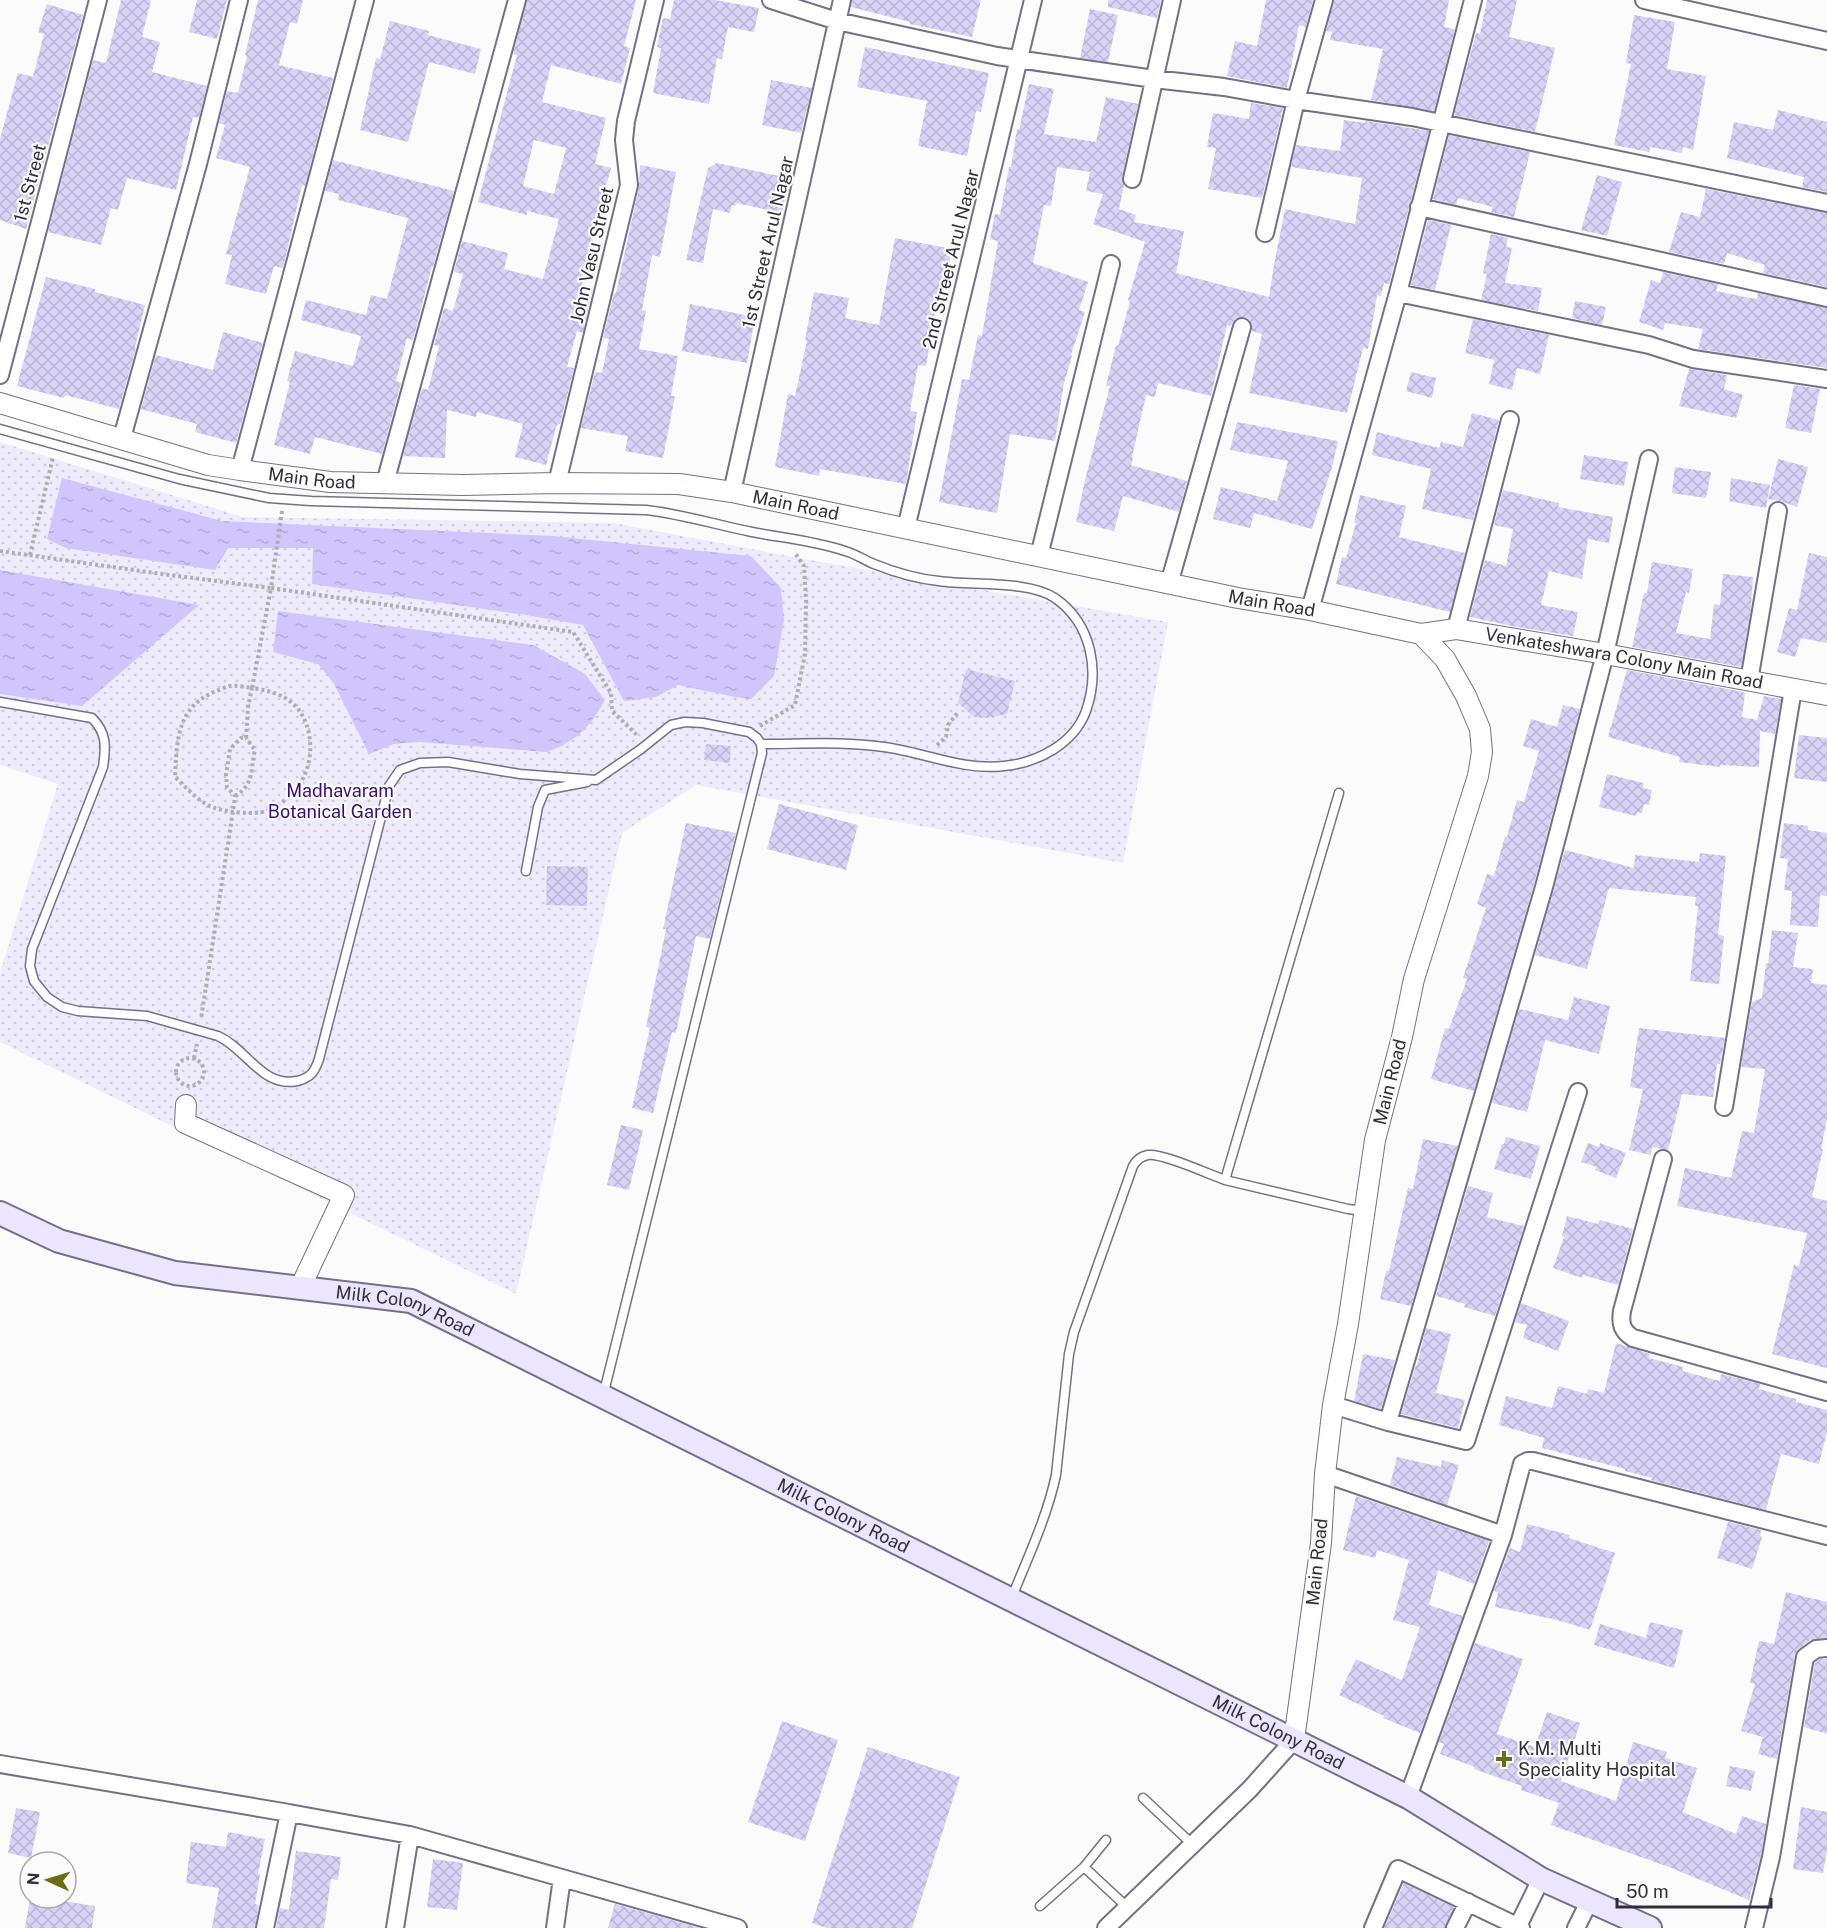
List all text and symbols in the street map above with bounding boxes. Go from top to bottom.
street label: 1st Street [9,141,50,224]
street label: 1st Street Arul Nagar [737,154,798,330]
street label: 2nd Street Arul Nagar [918,167,983,351]
street label: John Vasu Street [566,185,617,325]
street label: Main Road [267,463,356,493]
street label: Main Road [751,486,841,524]
street label: Main Road [1226,585,1317,621]
street label: Venkateshwara Colony Main Road [1484,623,1765,693]
park label: Madhavaram Botanical Garden [268,780,412,822]
street label: Main Road [1369,1037,1410,1127]
street label: Milk Colony Road [335,1281,478,1341]
street label: Milk Colony Road [774,1474,913,1557]
street label: Main Road [1301,1517,1332,1607]
street label: Milk Colony Road [1209,1690,1348,1774]
place label: K.M. Multi Speciality Hospital [1518,1738,1676,1780]
marker: K.M. Multi Speciality Hospital [1495,1750,1513,1768]
north arrow [18,1850,78,1910]
scale bar [1617,1871,1772,1909]
text: N [24,1872,43,1886]
text: 50 m [1626,1881,1669,1902]

